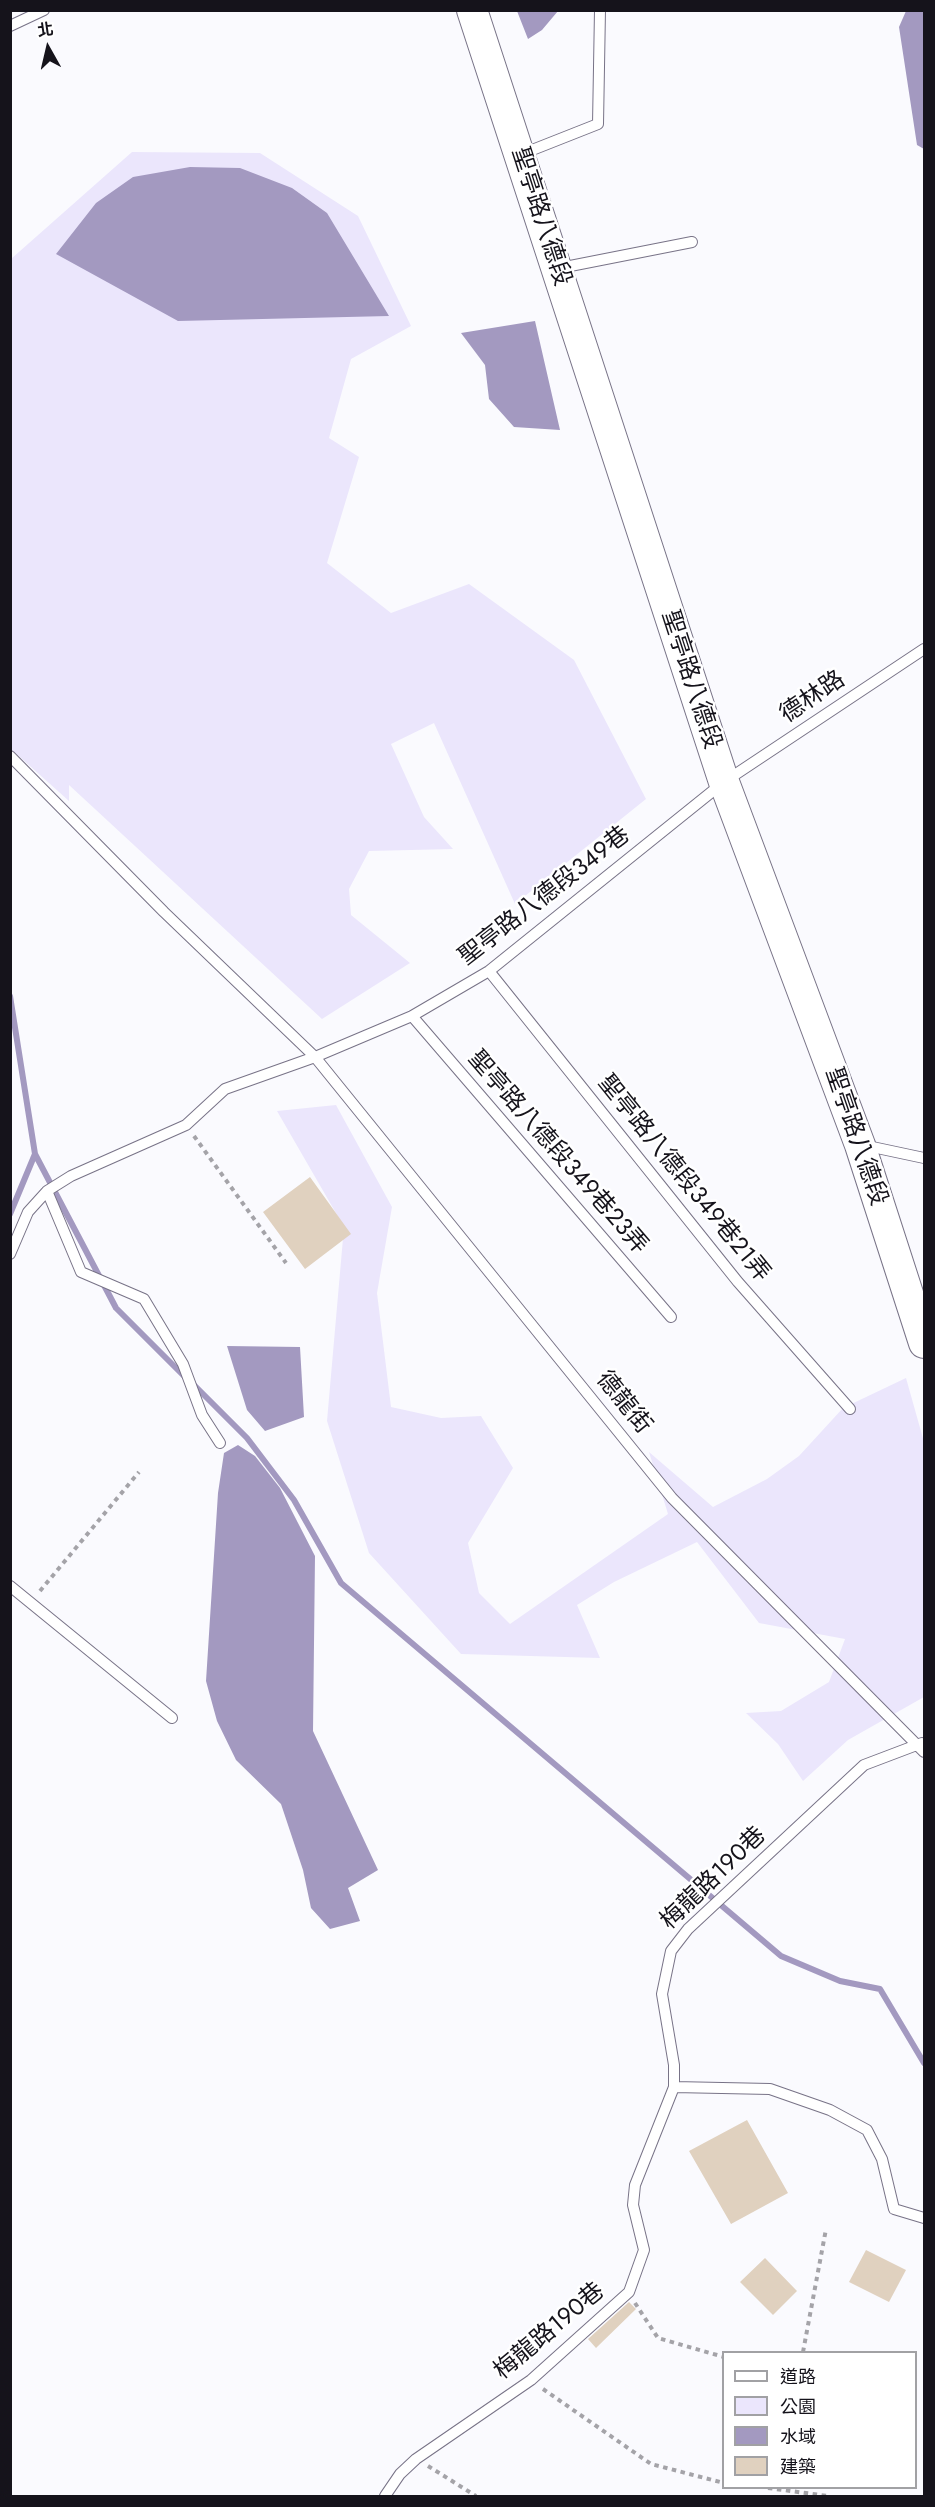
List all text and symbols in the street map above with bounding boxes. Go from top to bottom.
text: 北 [36,17,55,42]
north arrow [18,18,78,78]
street label: 聖亭路八德段 [504,144,576,290]
street label: 聖亭路八德段 [654,607,726,753]
street label: 德林路 [775,666,851,730]
street label: 聖亭路八德段349巷 [454,821,636,973]
street label: 聖亭路八德段349巷23弄 [461,1046,653,1260]
street label: 聖亭路八德段 [818,1064,892,1210]
street label: 聖亭路八德段349巷21弄 [591,1070,775,1288]
street label: 德龍街 [589,1366,657,1440]
street label: 梅龍路190巷 [655,1822,773,1936]
street label: 梅龍路190巷 [489,2278,611,2386]
legend [722,2351,917,2489]
text: 道路 [780,2364,816,2390]
text: 公園 [780,2394,816,2420]
text: 水域 [780,2424,816,2450]
text: 建築 [780,2454,816,2480]

